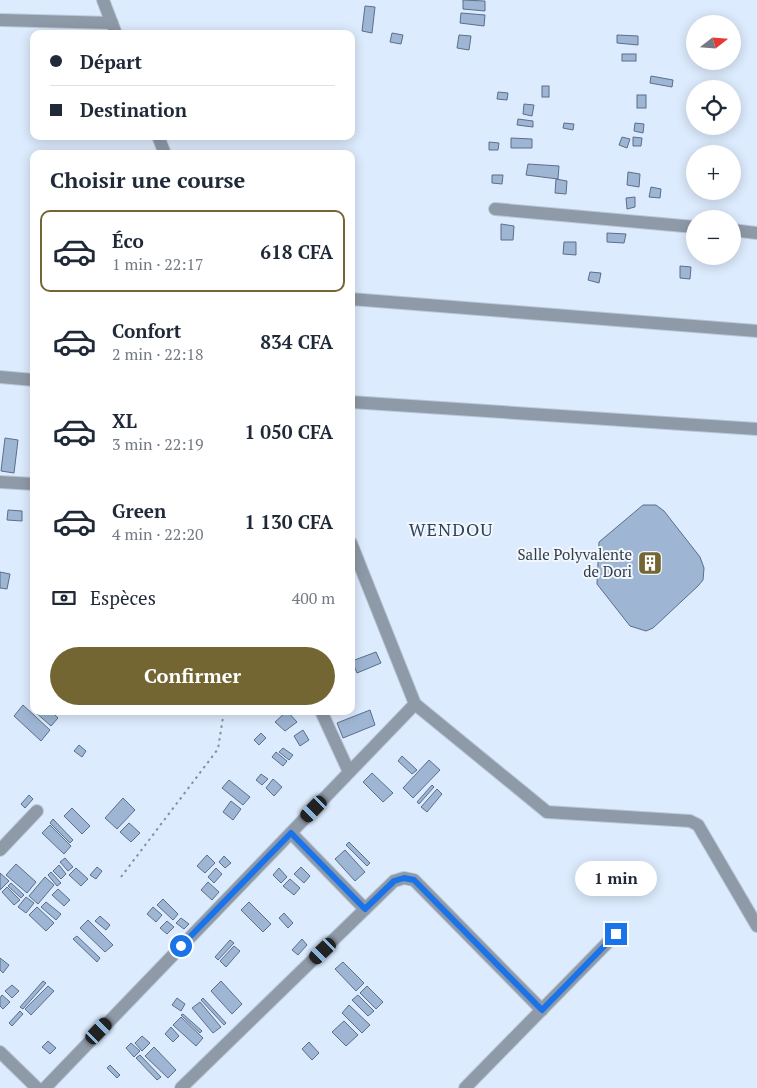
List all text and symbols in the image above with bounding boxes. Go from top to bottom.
north arrow [686,15,741,70]
map controls [686,15,741,265]
text: Départ [80,49,142,74]
button: locate [686,80,741,135]
text: Destination [80,97,187,122]
button: + [686,145,741,200]
text: Choisir une course [50,165,245,194]
button: − [686,210,741,265]
text: Éco [112,228,144,253]
icon: car [52,229,97,274]
text: 618 CFA [260,239,333,264]
text: 1 min · 22:17 [112,253,204,275]
text: Confort [112,318,181,343]
icon: car [52,319,97,364]
text: 834 CFA [260,329,333,354]
text: 2 min · 22:18 [112,343,204,365]
text: XL [112,408,137,433]
icon: car [52,409,97,454]
text: 1 050 CFA [244,419,333,444]
text: 3 min · 22:19 [112,433,204,455]
text: Green [112,498,166,523]
icon: car [52,499,97,544]
text: 1 130 CFA [244,509,333,534]
district label: WENDOU [409,517,493,541]
text: 4 min · 22:20 [112,523,204,545]
place label: Salle Polyvalente de Dori [518,544,632,581]
building icon: Salle Polyvalente de Dori [637,550,663,576]
icon: cash [50,584,78,612]
text: Espèces [90,585,156,610]
text: 400 m [292,587,335,609]
button: Confirmer [50,647,335,705]
car [298,793,329,825]
callout: 1 min [575,862,657,896]
text: 1 min [594,867,638,889]
route end [605,923,627,945]
route start [170,935,192,957]
car [306,935,339,967]
car [83,1015,114,1047]

